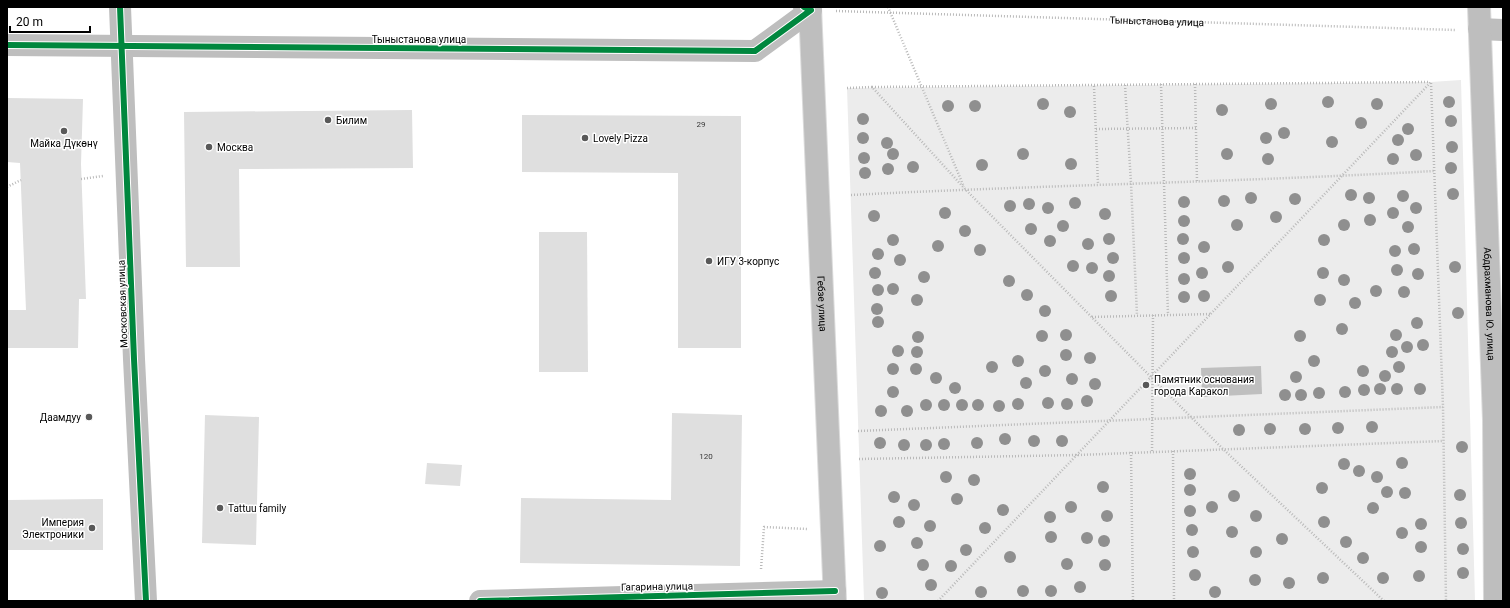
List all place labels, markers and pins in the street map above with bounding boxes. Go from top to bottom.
marker: Билим [323,115,333,125]
place label: Билим [336,115,367,126]
marker: Майка Дүкөнү [59,126,69,136]
marker: Lovely Pizza [580,133,590,143]
place label: Lovely Pizza [593,133,648,144]
place label: Майка Дүкөнү [30,138,98,149]
marker: Москва [204,142,214,152]
place label: Москва [217,142,253,153]
marker: ИГУ 3-корпус [704,256,714,266]
place label: ИГУ 3-корпус [717,256,779,267]
place label: Памятник основания города Каракол [1154,374,1254,397]
marker: Памятник основания города Каракол [1141,380,1151,390]
place label: Даамдуу [40,412,81,423]
marker: Даамдуу [84,412,94,422]
marker: Tattuu family [215,503,225,513]
place label: Tattuu family [228,503,286,514]
place label: Империя Электроники [22,517,84,540]
marker: Империя Электроники [87,523,97,533]

